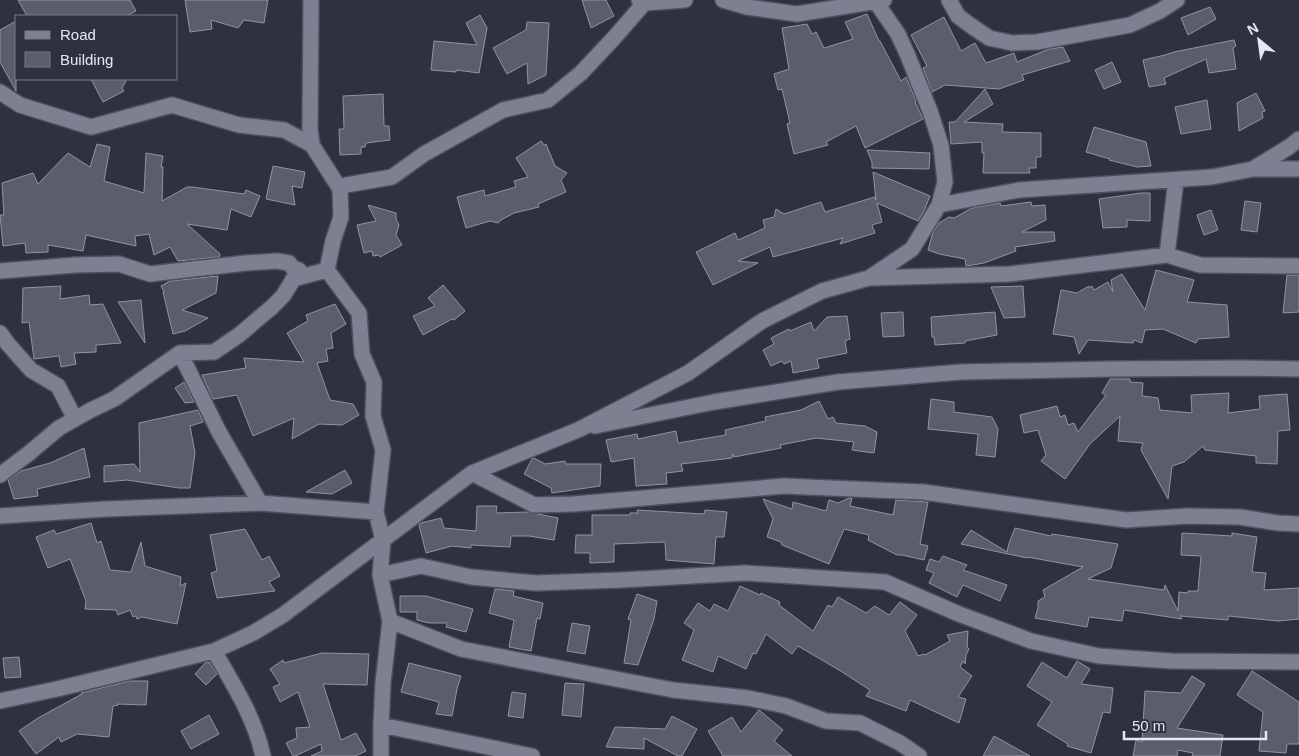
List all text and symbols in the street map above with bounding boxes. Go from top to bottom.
legend [15,15,178,80]
north arrow [1234,15,1284,65]
text: N [1244,19,1261,38]
text: Road [60,26,96,43]
text: Building [60,51,113,68]
scale bar [1124,708,1266,740]
text: 50 m [1132,717,1165,734]

